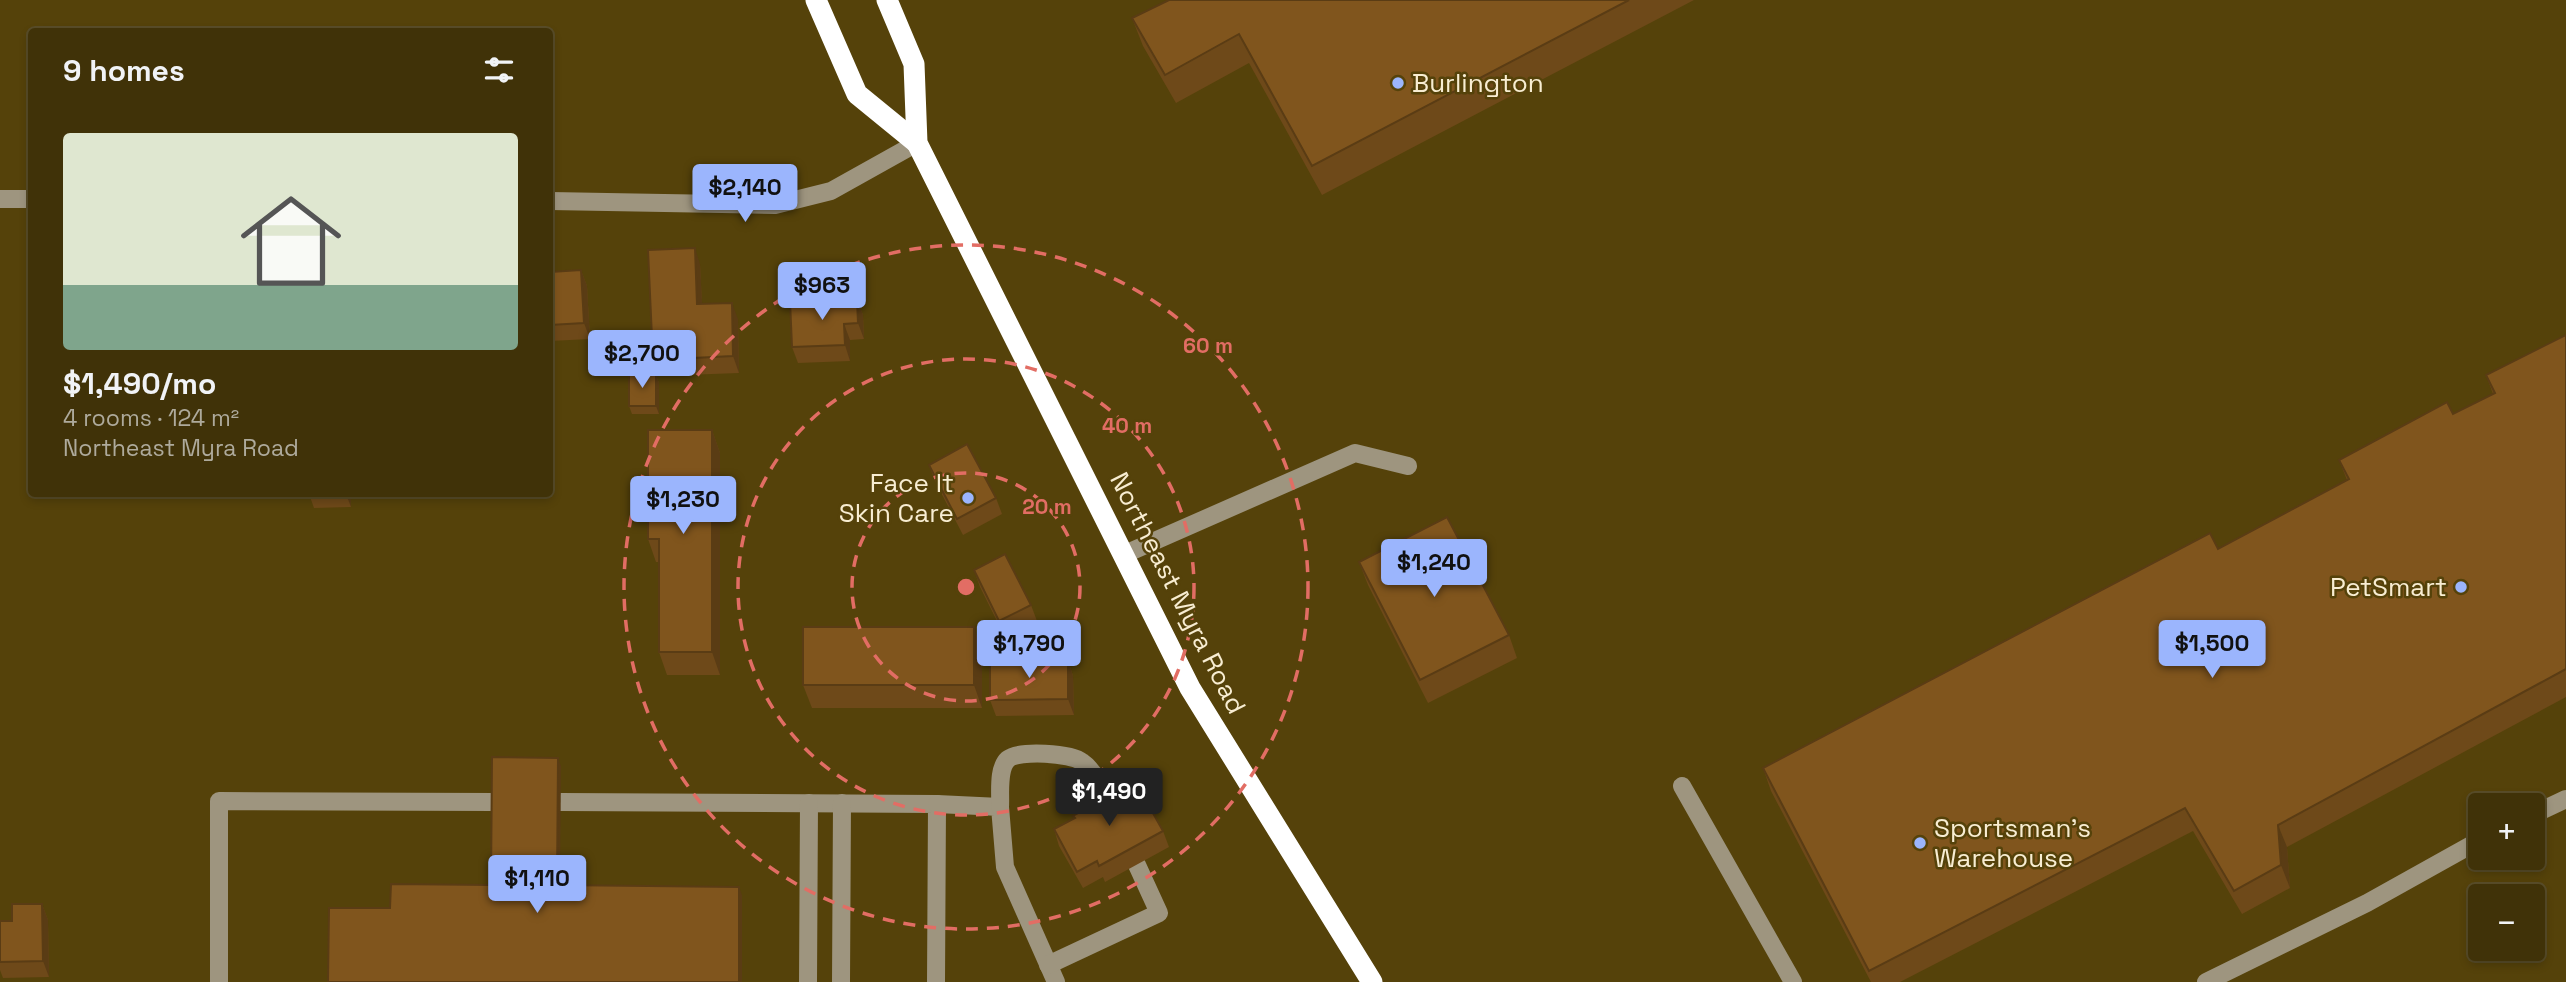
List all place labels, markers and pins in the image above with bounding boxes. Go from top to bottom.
place label: Burlington [1412,66,1544,100]
marker: Burlington [1390,75,1406,91]
pin: $2,140 [688,164,802,224]
pin: $963 [781,262,863,322]
pin: $2,700 [585,330,699,390]
place label: Face It Skin Care [839,466,954,530]
pin: $1,230 [626,476,740,536]
marker: Face It Skin Care [960,490,976,506]
pin: $1,240 [1377,540,1491,599]
place label: PetSmart [2330,570,2447,604]
centre of rings [954,575,978,599]
marker: PetSmart [2453,579,2469,595]
pin: $1,790 [972,620,1086,680]
pin: $1,500 [2155,620,2269,680]
pin: $1,490 [1052,768,1166,828]
place label: Sportsman's Warehouse [1934,811,2091,875]
marker: Sportsman's Warehouse [1912,835,1928,851]
pin: $1,110 [480,856,594,915]

